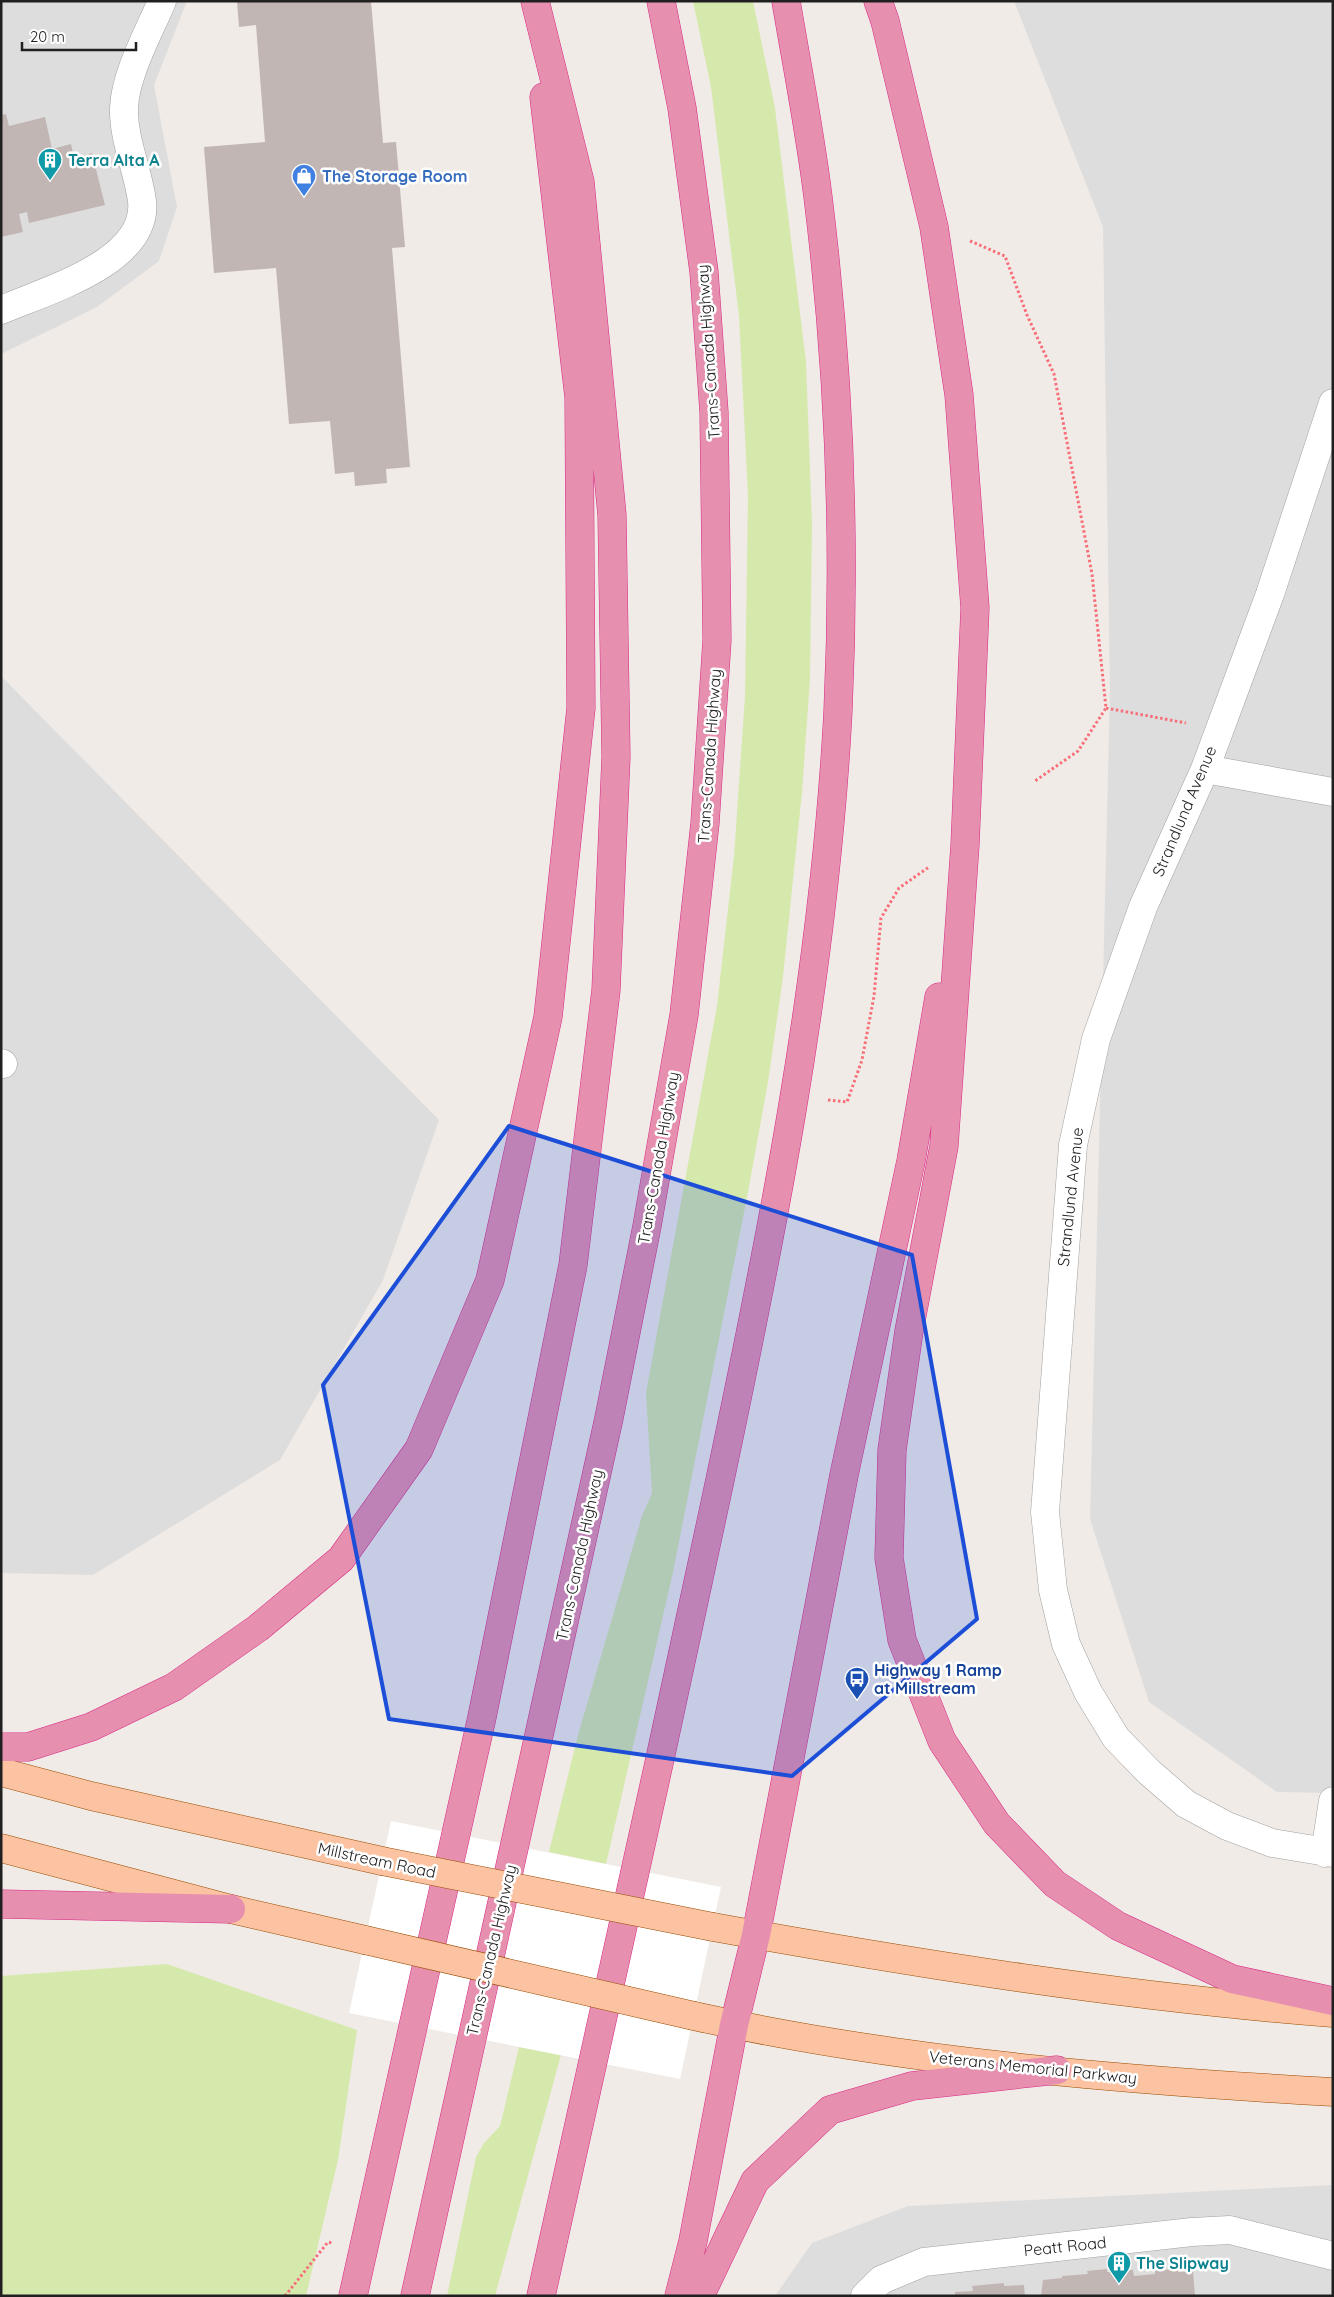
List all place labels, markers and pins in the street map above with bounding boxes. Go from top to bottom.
building icon: Terra Alta A [37,147,63,181]
place label: Terra Alta A [68,150,160,170]
shop icon: The Storage Room [291,163,317,197]
place label: The Storage Room [322,166,468,186]
place label: Highway 1 Ramp at Millstream [874,1660,1002,1698]
bus stop icon: Highway 1 Ramp at Millstream [844,1666,870,1700]
building icon: The Slipway [1106,2250,1132,2284]
place label: The Slipway [1136,2253,1229,2273]

